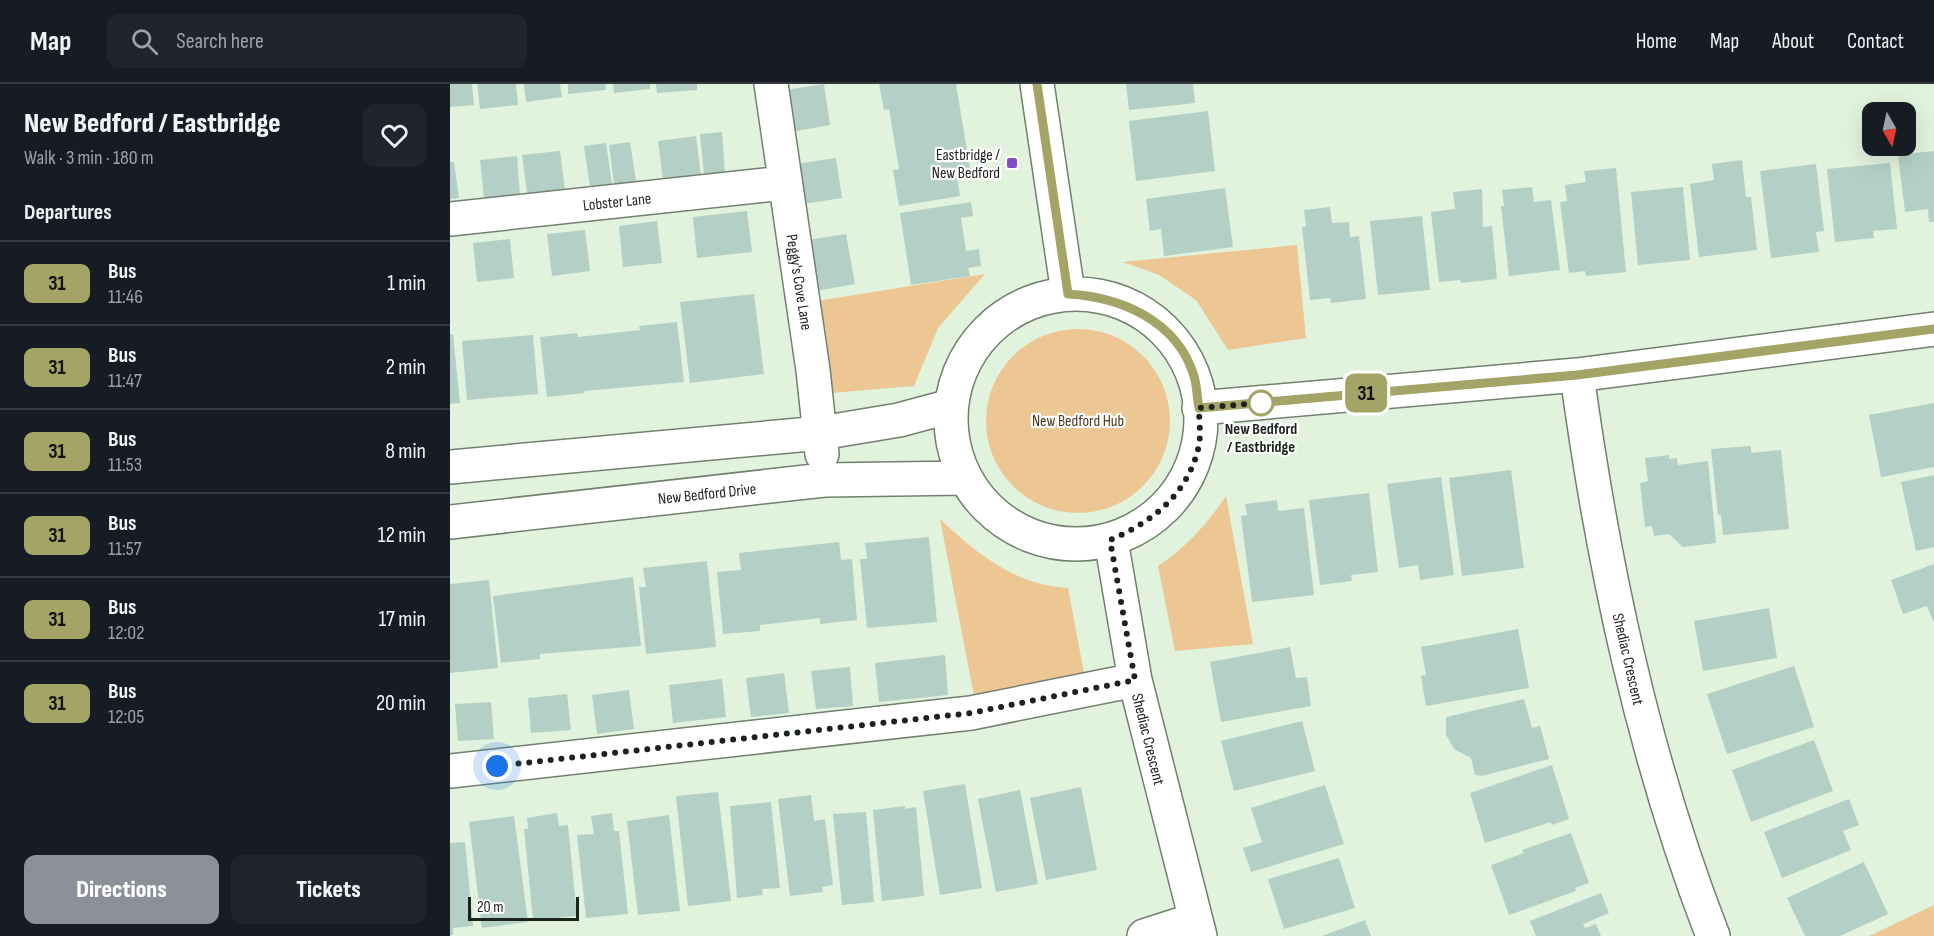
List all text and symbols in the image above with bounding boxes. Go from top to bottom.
search box [107,14,527,68]
text: Map [30,25,71,58]
icon: search [128,25,161,58]
text: Search here [176,28,264,55]
text: Home [1636,29,1677,54]
text: Map [1710,29,1739,54]
text: About [1772,29,1814,54]
text: Contact [1847,29,1904,54]
north arrow [1862,102,1916,156]
map controls [1862,102,1916,156]
button: heart [363,104,426,167]
text: New Bedford / Eastbridge [24,107,281,140]
text: Walk · 3 min · 180 m [24,146,154,170]
place label: Eastbridge / New Bedford [932,146,1000,183]
marker: Eastbridge / New Bedford [1005,156,1019,170]
street label: Lobster Lane [582,189,652,216]
text: Departures [24,199,112,226]
street label: Peggy's Cove Lane [782,233,816,332]
text: Bus [108,258,137,285]
text: 1 min [387,270,426,297]
text: 31 [48,271,66,296]
text: 11:46 [108,285,143,309]
text: Bus [108,342,137,369]
text: 2 min [386,354,426,381]
text: 31 [48,355,66,380]
text: 11:47 [108,369,142,393]
line badge: 31 [1339,374,1393,412]
text: 31 [1357,381,1375,406]
marker: New Bedford / Eastbridge [1248,390,1274,416]
park label: New Bedford Hub [1032,412,1124,431]
place label: New Bedford / Eastbridge [1225,420,1297,457]
text: Bus [108,426,137,453]
text: 8 min [385,438,426,465]
text: 31 [48,439,66,464]
text: 11:53 [108,453,142,477]
street label: New Bedford Drive [657,480,757,509]
text: Bus [108,510,137,537]
text: 12 min [378,522,426,549]
text: 31 [48,523,66,548]
text: 11:57 [108,537,142,561]
text: Bus [108,594,137,621]
text: 17 min [378,606,426,633]
text: 31 [48,607,66,632]
street label: Shediac Crescent [1608,612,1647,707]
text: 12:02 [108,621,144,645]
text: Bus [108,678,137,705]
text: 20 min [376,690,426,717]
text: 31 [48,691,66,716]
street label: Shediac Crescent [1127,692,1168,787]
text: 12:05 [108,705,144,729]
your location [482,751,512,781]
button: Directions [24,855,219,924]
button: Tickets [231,855,426,924]
scale bar [468,894,579,922]
text: 20 m [477,898,504,917]

